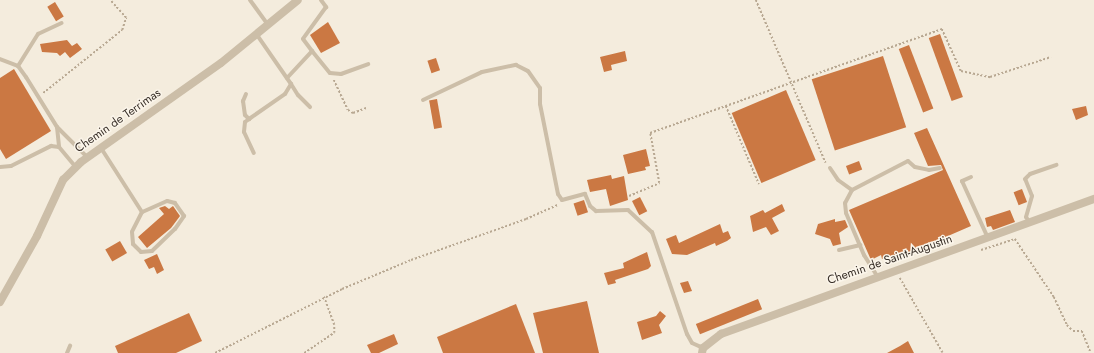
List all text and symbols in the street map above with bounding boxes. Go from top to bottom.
street label: Chemin de Terrimas [72,86,164,156]
street label: Chemin de Saint-Augustin [826,232,954,288]

